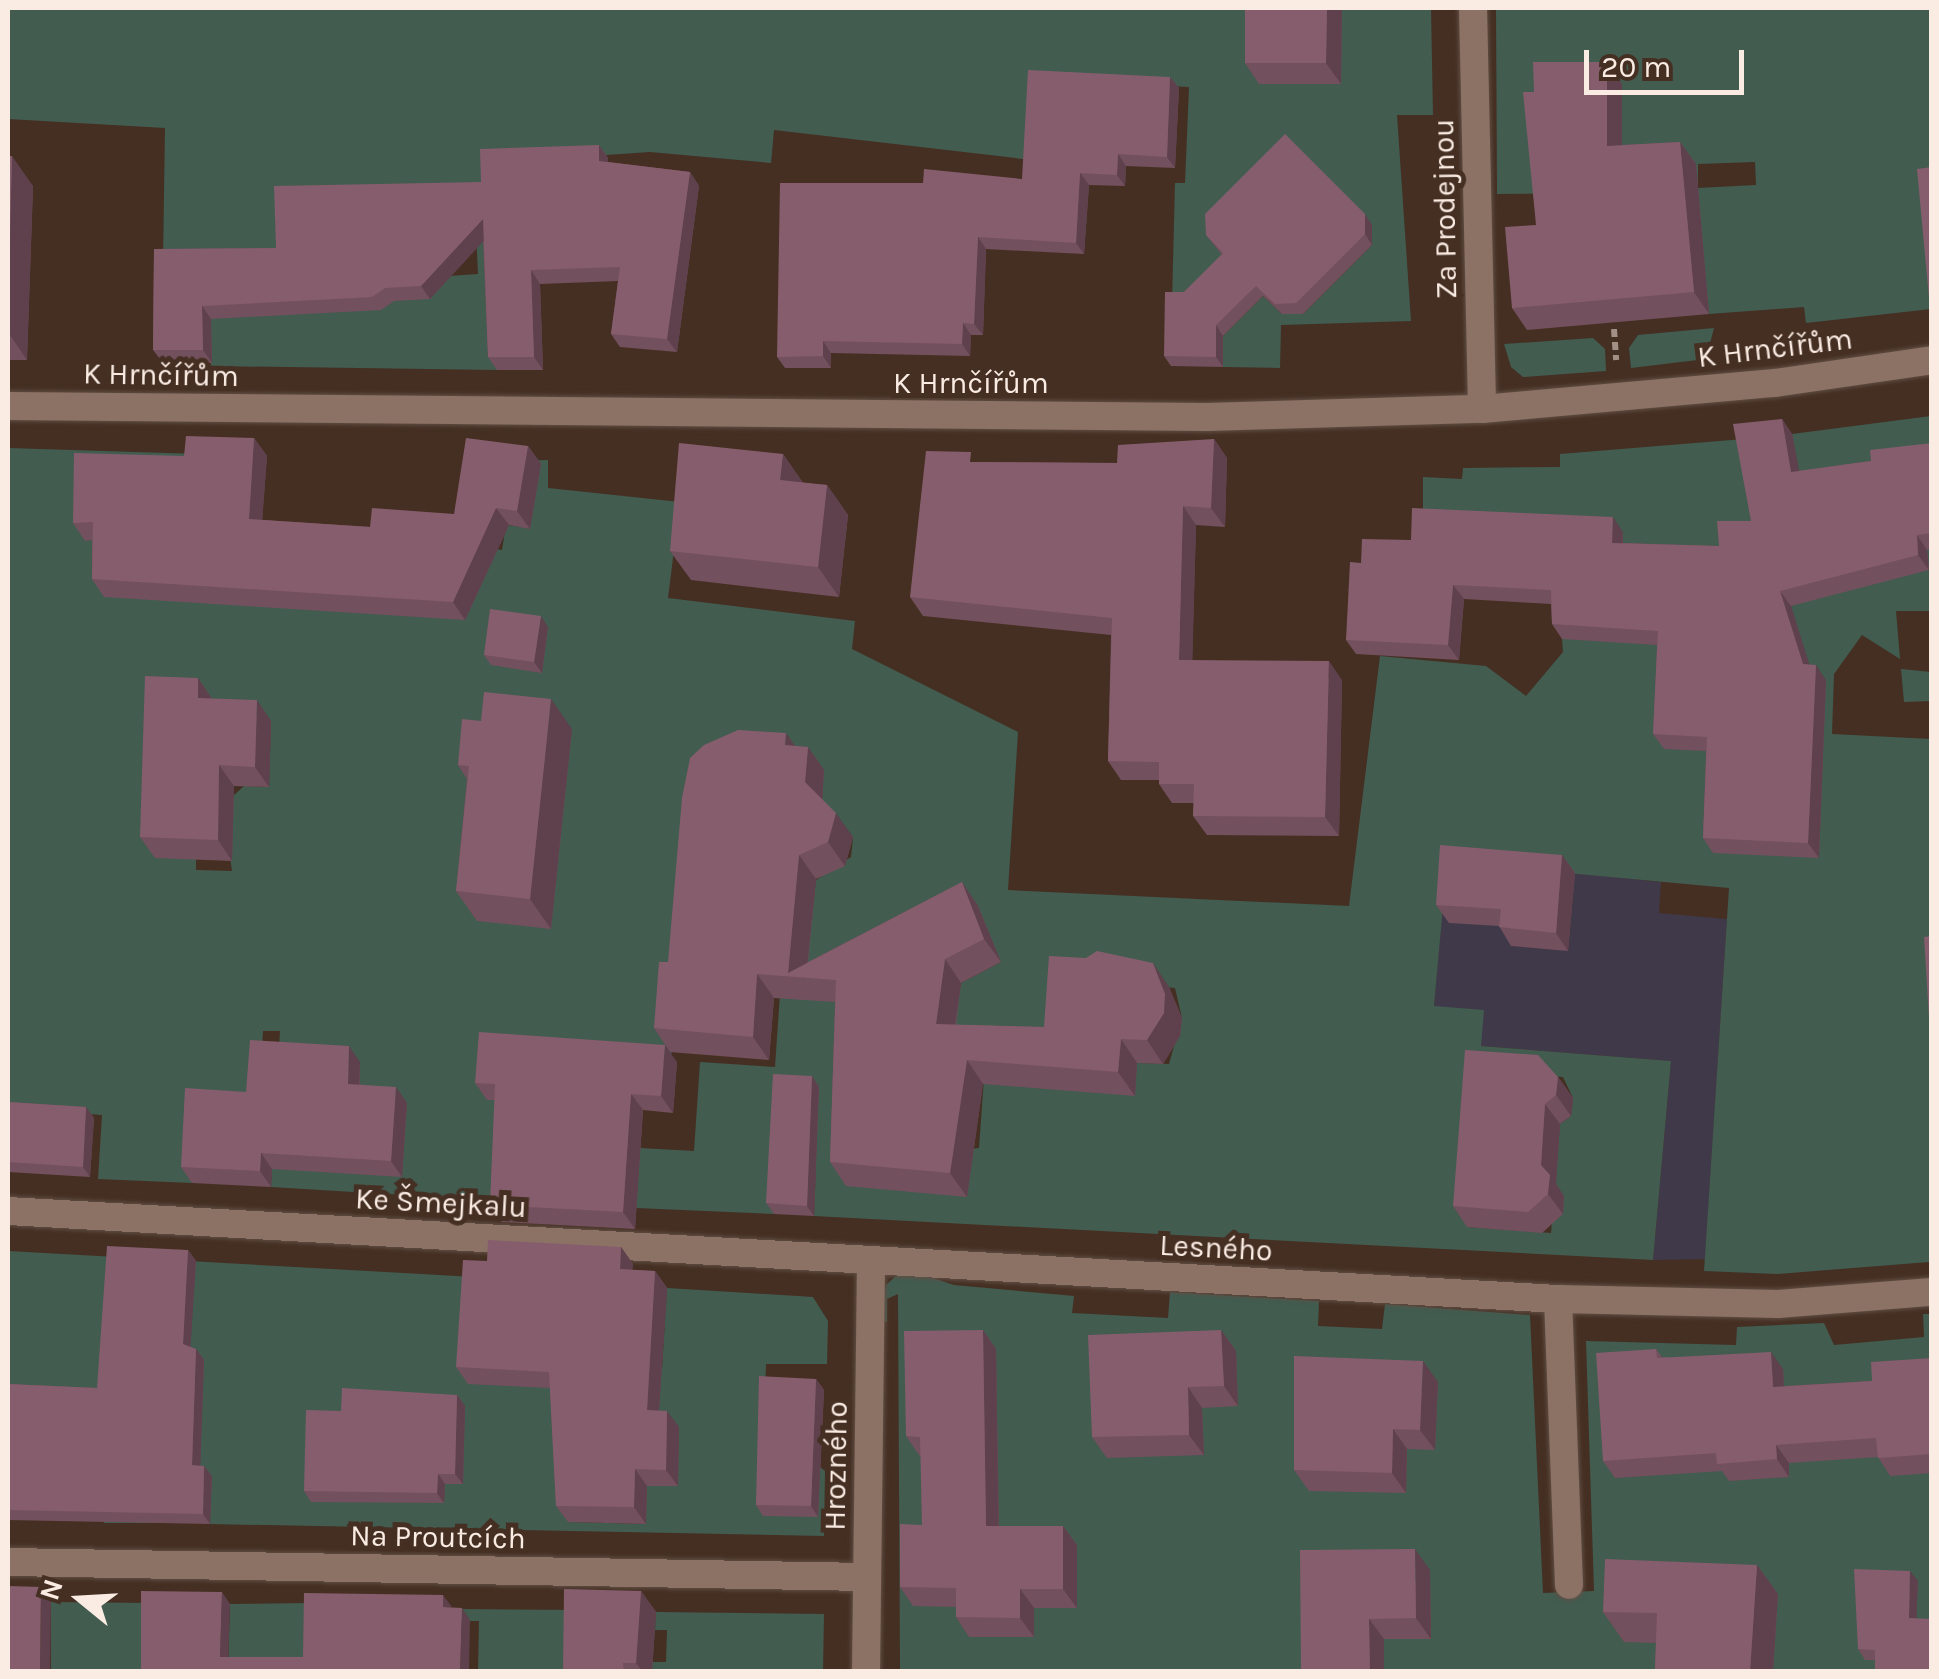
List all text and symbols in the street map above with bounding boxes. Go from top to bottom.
scale bar [1589,30,1749,92]
text: 20 m [1601,49,1671,85]
street label: Za Prodejnou [1425,118,1465,300]
street label: K Hrnčířům [1695,321,1855,375]
street label: K Hrnčířům [83,356,239,394]
street label: K Hrnčířům [893,365,1049,401]
street label: Ke Šmejkalu [354,1181,528,1225]
street label: Lesného [1159,1227,1273,1269]
street label: Hrozného [817,1401,855,1531]
street label: Na Proutcích [350,1517,526,1557]
north arrow [30,1549,130,1649]
text: N [32,1575,70,1604]

